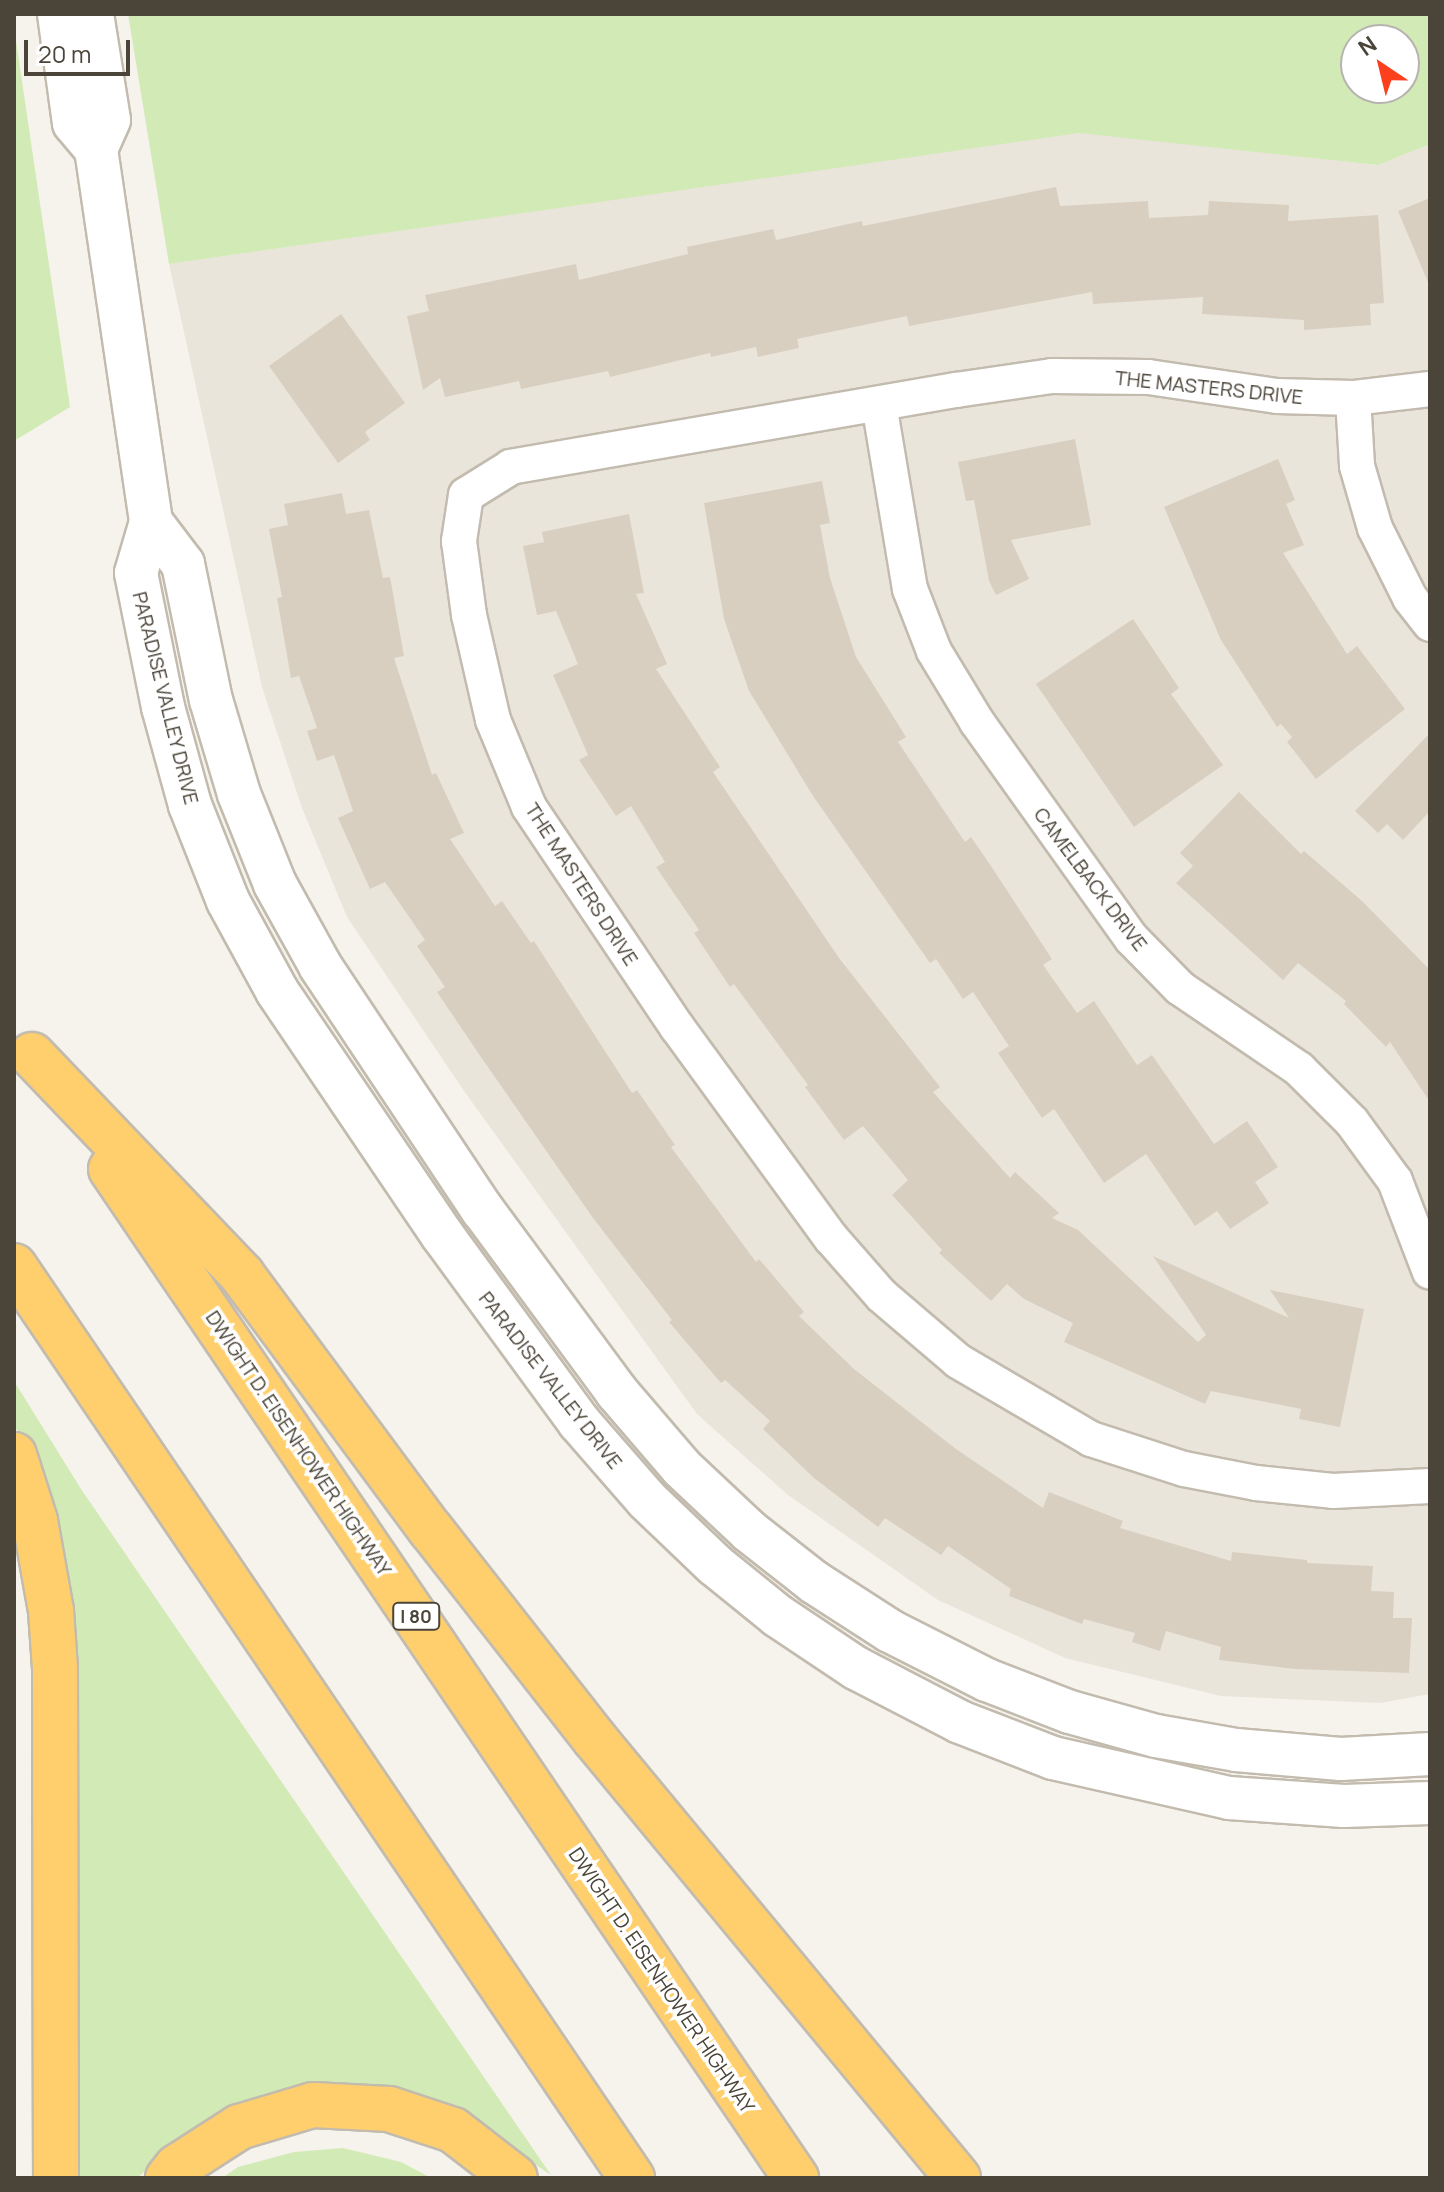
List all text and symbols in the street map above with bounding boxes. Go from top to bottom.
scale bar [28,24,134,74]
north arrow [1340,24,1420,104]
text: N [1352,29,1382,63]
text: 20 m [38,37,91,70]
street label: THE MASTERS DRIVE [1114,365,1304,409]
street label: PARADISE VALLEY DRIVE [128,589,204,807]
street label: THE MASTERS DRIVE [521,798,643,970]
street label: CAMELBACK DRIVE [1029,802,1153,956]
street label: PARADISE VALLEY DRIVE [474,1286,628,1474]
street label: DWIGHT D. EISENHOWER HIGHWAY [201,1306,397,1580]
road number: I 80 [392,1602,440,1630]
street label: DWIGHT D. EISENHOWER HIGHWAY [564,1843,760,2117]

